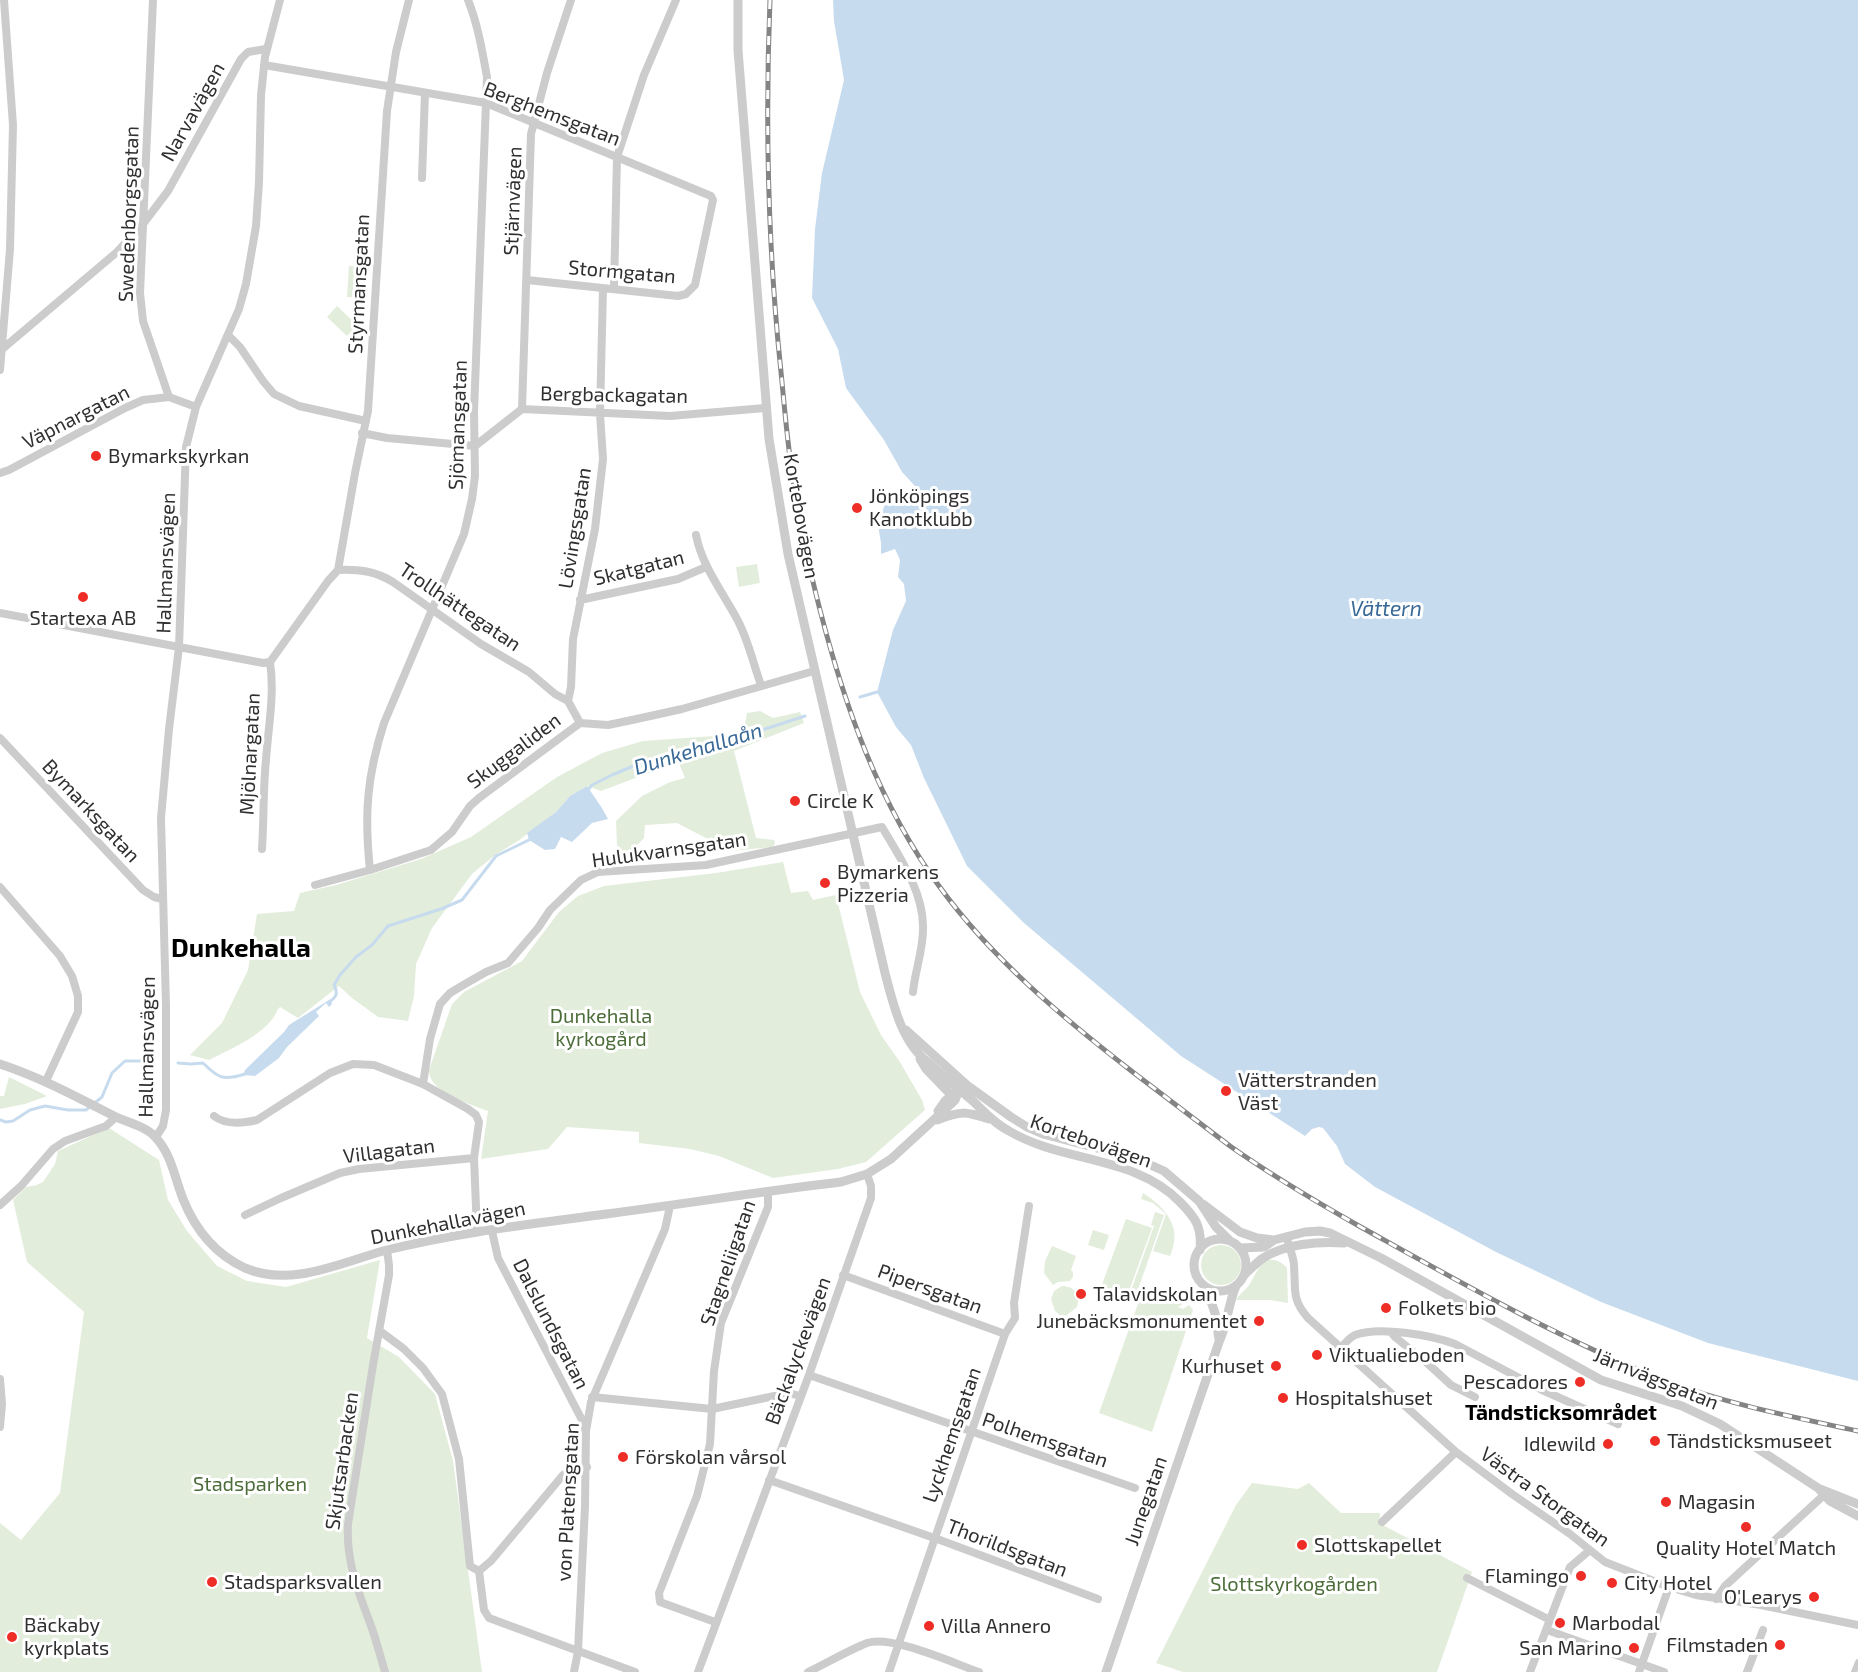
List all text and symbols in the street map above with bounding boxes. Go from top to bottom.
street label: Narvavägen [156,58,230,166]
street label: Berghemsgatan [480,77,624,151]
street label: Swedenborgsgatan [114,125,144,303]
street label: Stjärnvägen [499,146,527,256]
street label: Styrmansgatan [343,214,375,354]
street label: Stormgatan [567,255,677,289]
street label: Sjömansgatan [444,360,472,490]
street label: Väpnargatan [18,380,134,454]
street label: Bergbackagatan [540,382,688,408]
place label: Bymarkskyrkan [108,444,249,468]
marker: Bymarkskyrkan [89,449,103,463]
street label: Kortebovägen [778,451,824,581]
street label: Lövingsgatan [554,466,596,590]
place label: Jönköpings Kanotklubb [869,484,973,531]
street label: Hallmansvägen [152,492,180,634]
marker: Jönköpings Kanotklubb [850,501,864,515]
street label: Skatgatan [591,545,687,591]
street label: Trollhättegatan [395,557,525,657]
marker: Startexa AB [76,590,90,604]
water label: Vättern [1350,596,1422,622]
place label: Startexa AB [30,606,136,630]
street label: Mjölnargatan [235,692,265,816]
street label: Skuggaliden [463,708,565,794]
water label: Dunkehallaån [631,718,765,780]
street label: Bymarksgatan [37,755,145,867]
place label: Circle K [807,789,874,813]
marker: Circle K [788,794,802,808]
street label: Hulukvarnsgatan [590,827,748,873]
place label: Bymarkens Pizzeria [837,860,939,907]
marker: Bymarkens Pizzeria [818,876,832,890]
district label: Dunkehalla [171,932,311,964]
street label: Hallmansvägen [134,976,160,1118]
park label: Dunkehalla kyrkogård [550,1004,652,1051]
place label: Vätterstranden Väst [1238,1068,1377,1115]
marker: Vätterstranden Väst [1219,1084,1233,1098]
street label: Kortebovägen [1027,1109,1155,1173]
street label: Villagatan [342,1133,436,1169]
street label: Dunkehallavägen [369,1196,527,1250]
street label: Stagneliigatan [695,1197,761,1329]
street label: Dalslundsgatan [508,1255,594,1393]
street label: Pipersgatan [874,1259,986,1319]
street label: Bäckalyckevägen [760,1274,836,1428]
place label: Talavidskolan [1093,1282,1218,1306]
marker: Talavidskolan [1074,1287,1088,1301]
place label: Folkets bio [1398,1296,1496,1320]
marker: Folkets bio [1379,1301,1393,1315]
place label: Junebäcksmonumentet [1036,1309,1247,1333]
marker: Junebäcksmonumentet [1252,1314,1266,1328]
place label: Viktualieboden [1329,1343,1465,1367]
street label: Järnvägsgatan [1590,1343,1722,1415]
marker: Viktualieboden [1310,1348,1324,1362]
place label: Kurhuset [1181,1354,1264,1378]
marker: Kurhuset [1269,1359,1283,1373]
street label: Lyckhemsgatan [918,1364,986,1506]
place label: Pescadores [1463,1370,1568,1394]
marker: Pescadores [1573,1375,1587,1389]
place label: Hospitalshuset [1295,1386,1433,1410]
street label: Skjutsarbacken [320,1391,364,1531]
marker: Hospitalshuset [1276,1391,1290,1405]
district label: Tändsticksområdet [1465,1400,1657,1426]
street label: Polhemsgatan [979,1407,1111,1473]
street label: von Platensgatan [552,1422,584,1582]
place label: Tändsticksmuseet [1667,1429,1832,1453]
place label: Idlewild [1524,1432,1596,1456]
marker: Tändsticksmuseet [1648,1434,1662,1448]
marker: Idlewild [1601,1437,1615,1451]
street label: Västra Storgatan [1476,1442,1614,1552]
place label: Förskolan vårsol [635,1445,786,1469]
marker: Förskolan vårsol [616,1450,630,1464]
street label: Junegatan [1120,1453,1172,1549]
park label: Stadsparken [193,1472,307,1496]
place label: Magasin [1678,1490,1755,1514]
marker: Magasin [1659,1495,1673,1509]
street label: Thorildsgatan [943,1514,1071,1582]
marker: Quality Hotel Match [1739,1520,1753,1534]
place label: Slottskapellet [1314,1533,1442,1557]
place label: Quality Hotel Match [1656,1536,1836,1560]
marker: Slottskapellet [1295,1538,1309,1552]
place label: Flamingo [1485,1564,1569,1588]
marker: Flamingo [1574,1569,1588,1583]
place label: Stadsparksvallen [224,1570,382,1594]
place label: City Hotel [1624,1571,1712,1595]
park label: Slottskyrkogården [1210,1572,1378,1596]
marker: Stadsparksvallen [205,1575,219,1589]
marker: City Hotel [1605,1576,1619,1590]
place label: O'Learys [1724,1585,1802,1609]
marker: O'Learys [1807,1590,1821,1604]
place label: Marbodal [1572,1611,1660,1635]
place label: Bäckaby kyrkplats [24,1613,109,1660]
place label: Villa Annero [941,1614,1051,1638]
marker: Marbodal [1553,1616,1567,1630]
marker: Villa Annero [922,1619,936,1633]
marker: Bäckaby kyrkplats [5,1630,19,1644]
place label: Filmstaden [1666,1633,1768,1657]
place label: San Marino [1519,1636,1622,1660]
marker: Filmstaden [1773,1638,1787,1652]
marker: San Marino [1627,1641,1641,1655]

